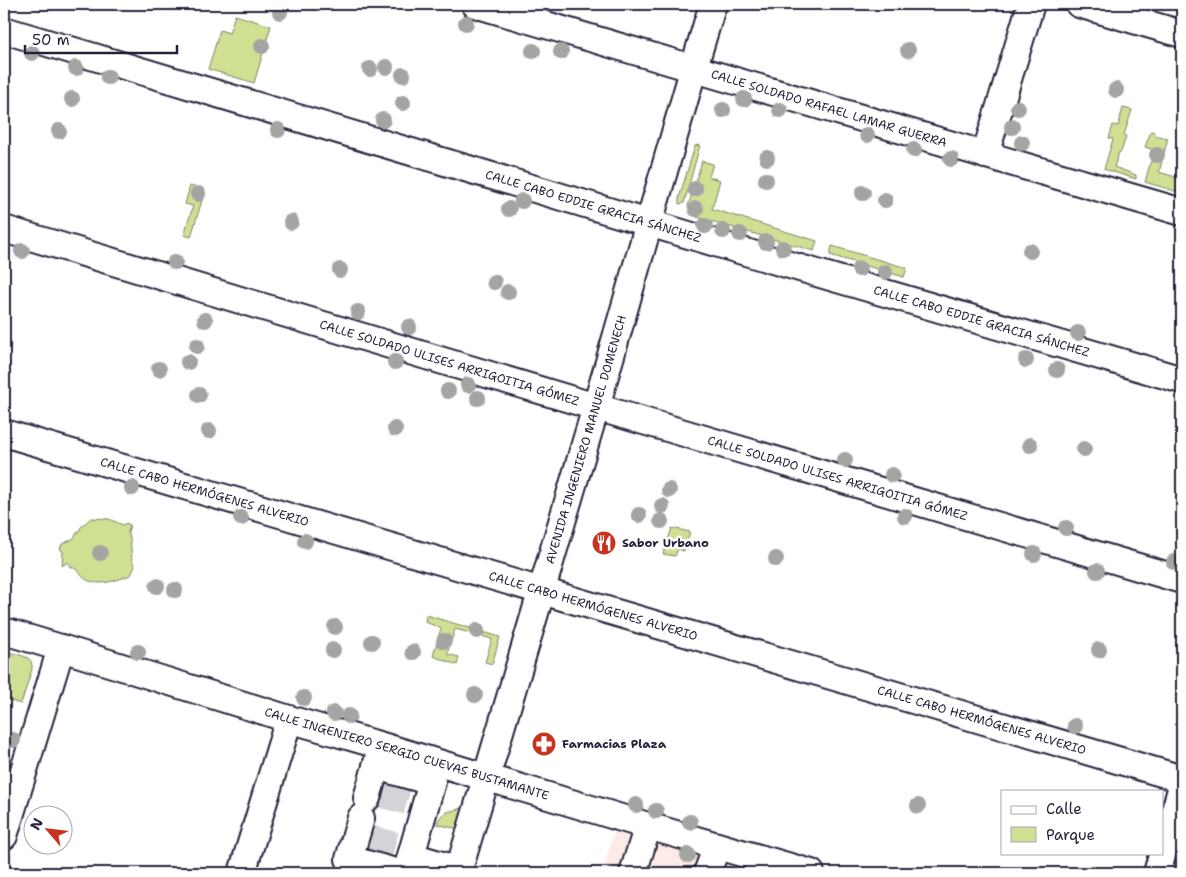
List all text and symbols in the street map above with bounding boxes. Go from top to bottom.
scale bar [25,22,178,54]
text: 50 m [32,30,70,50]
street label: CALLE SOLDADO RAFAEL LAMAR GUERRA [709,66,949,151]
street label: CALLE CABO EDDIE GRACIA SÁNCHEZ [483,167,703,246]
street label: CALLE CABO EDDIE GRACIA SÁNCHEZ [872,282,1091,360]
street label: AVENIDA INGENIERO MANUEL DOMENECH [542,313,630,566]
street label: CALLE SOLDADO ULISES ARRIGOITIA GÓMEZ [318,316,581,409]
street label: CALLE SOLDADO ULISES ARRIGOITIA GÓMEZ [706,432,969,524]
street label: CALLE CABO HERMÓGENES ALVERIO [98,454,311,530]
restaurant icon: Sabor Urbano [591,530,617,556]
place label: Sabor Urbano [622,535,709,551]
street label: CALLE CABO HERMÓGENES ALVERIO [487,568,699,644]
street label: CALLE CABO HERMÓGENES ALVERIO [875,682,1088,758]
street label: CALLE INGENIERO SERGIO CUEVAS BUSTAMANTE [263,704,551,804]
pharmacy icon: Farmacias Plaza [531,731,557,757]
place label: Farmacias Plaza [562,736,667,752]
legend [1001,790,1164,854]
text: Calle [1046,799,1082,819]
north arrow [22,804,72,854]
text: N [26,815,47,833]
text: Parque [1046,825,1095,845]

